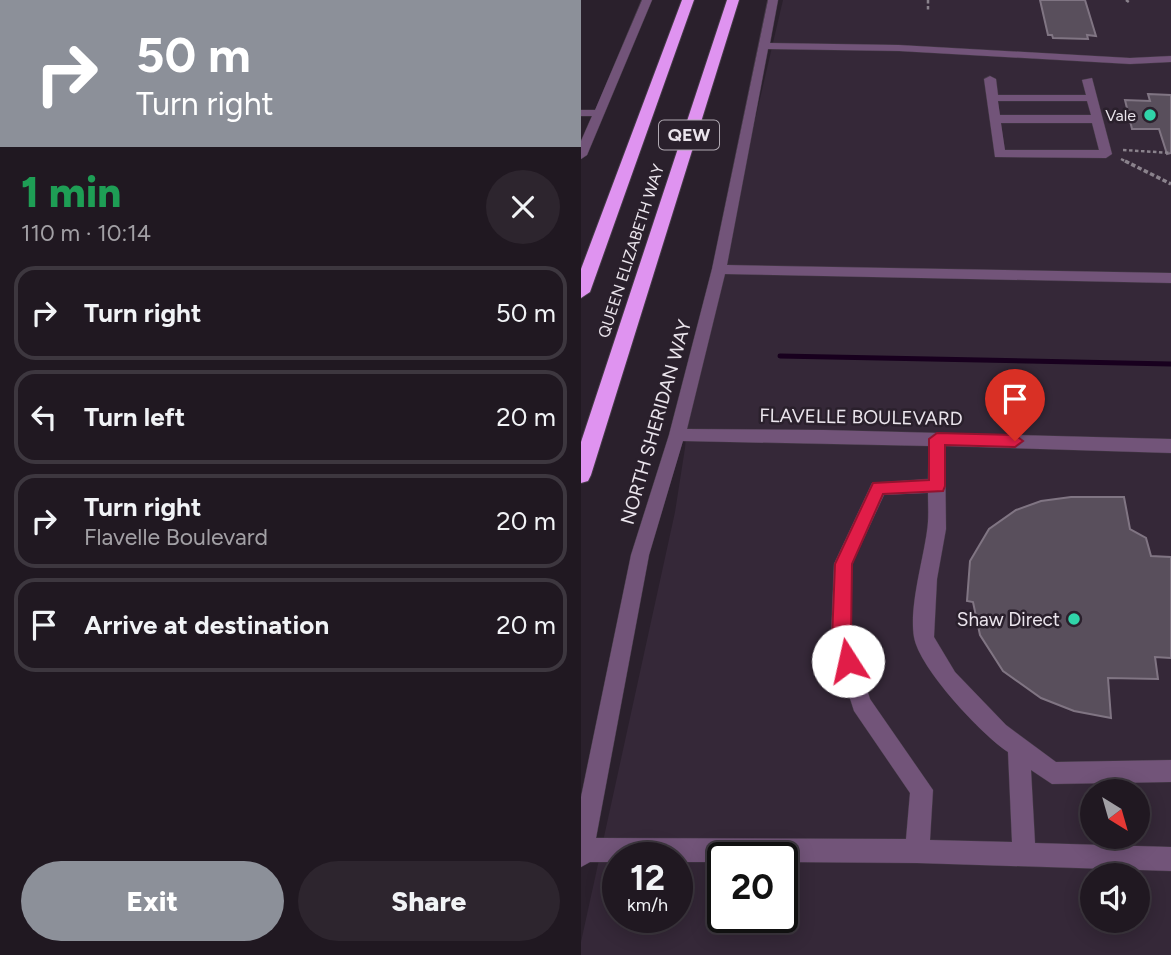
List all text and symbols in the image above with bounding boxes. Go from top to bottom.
text: 50 m [136,25,251,84]
icon: right [21,28,112,119]
text: Turn right [136,85,274,123]
place label: Vale [1105,106,1136,125]
marker: Vale [1142,107,1158,123]
road number: QEW [659,120,719,150]
street label: QUEEN ELIZABETH WAY [594,161,668,340]
text: 1 min [21,167,121,218]
button: close [486,170,560,244]
text: 110 m · 10:14 [21,219,151,247]
icon: right [25,294,63,332]
text: Turn right [84,297,201,329]
text: 50 m [496,297,556,329]
street label: NORTH SHERIDAN WAY [616,316,696,527]
pin [985,369,1045,441]
icon: arrive [996,380,1034,418]
icon: left [25,398,63,436]
text: Turn left [84,401,185,433]
text: 20 m [496,401,556,433]
street label: FLAVELLE BOULEVARD [759,404,963,430]
text: Turn right [84,491,201,523]
icon: right [25,502,63,540]
text: 20 m [496,505,556,537]
text: Flavelle Boulevard [84,523,268,551]
icon: arrive [25,606,63,644]
place label: Shaw Direct [957,608,1060,631]
text: Arrive at destination [84,609,329,641]
text: 20 m [496,609,556,641]
marker: Shaw Direct [1066,611,1082,627]
position arrow [811,624,885,698]
north arrow [1080,779,1150,849]
map controls [1080,779,1150,933]
speed limit sign: 20 [707,842,798,933]
text: 12 [630,857,665,899]
button: Exit [21,861,284,941]
button: Share [298,861,560,941]
button: sound [1080,863,1150,933]
text: km/h [627,894,668,916]

